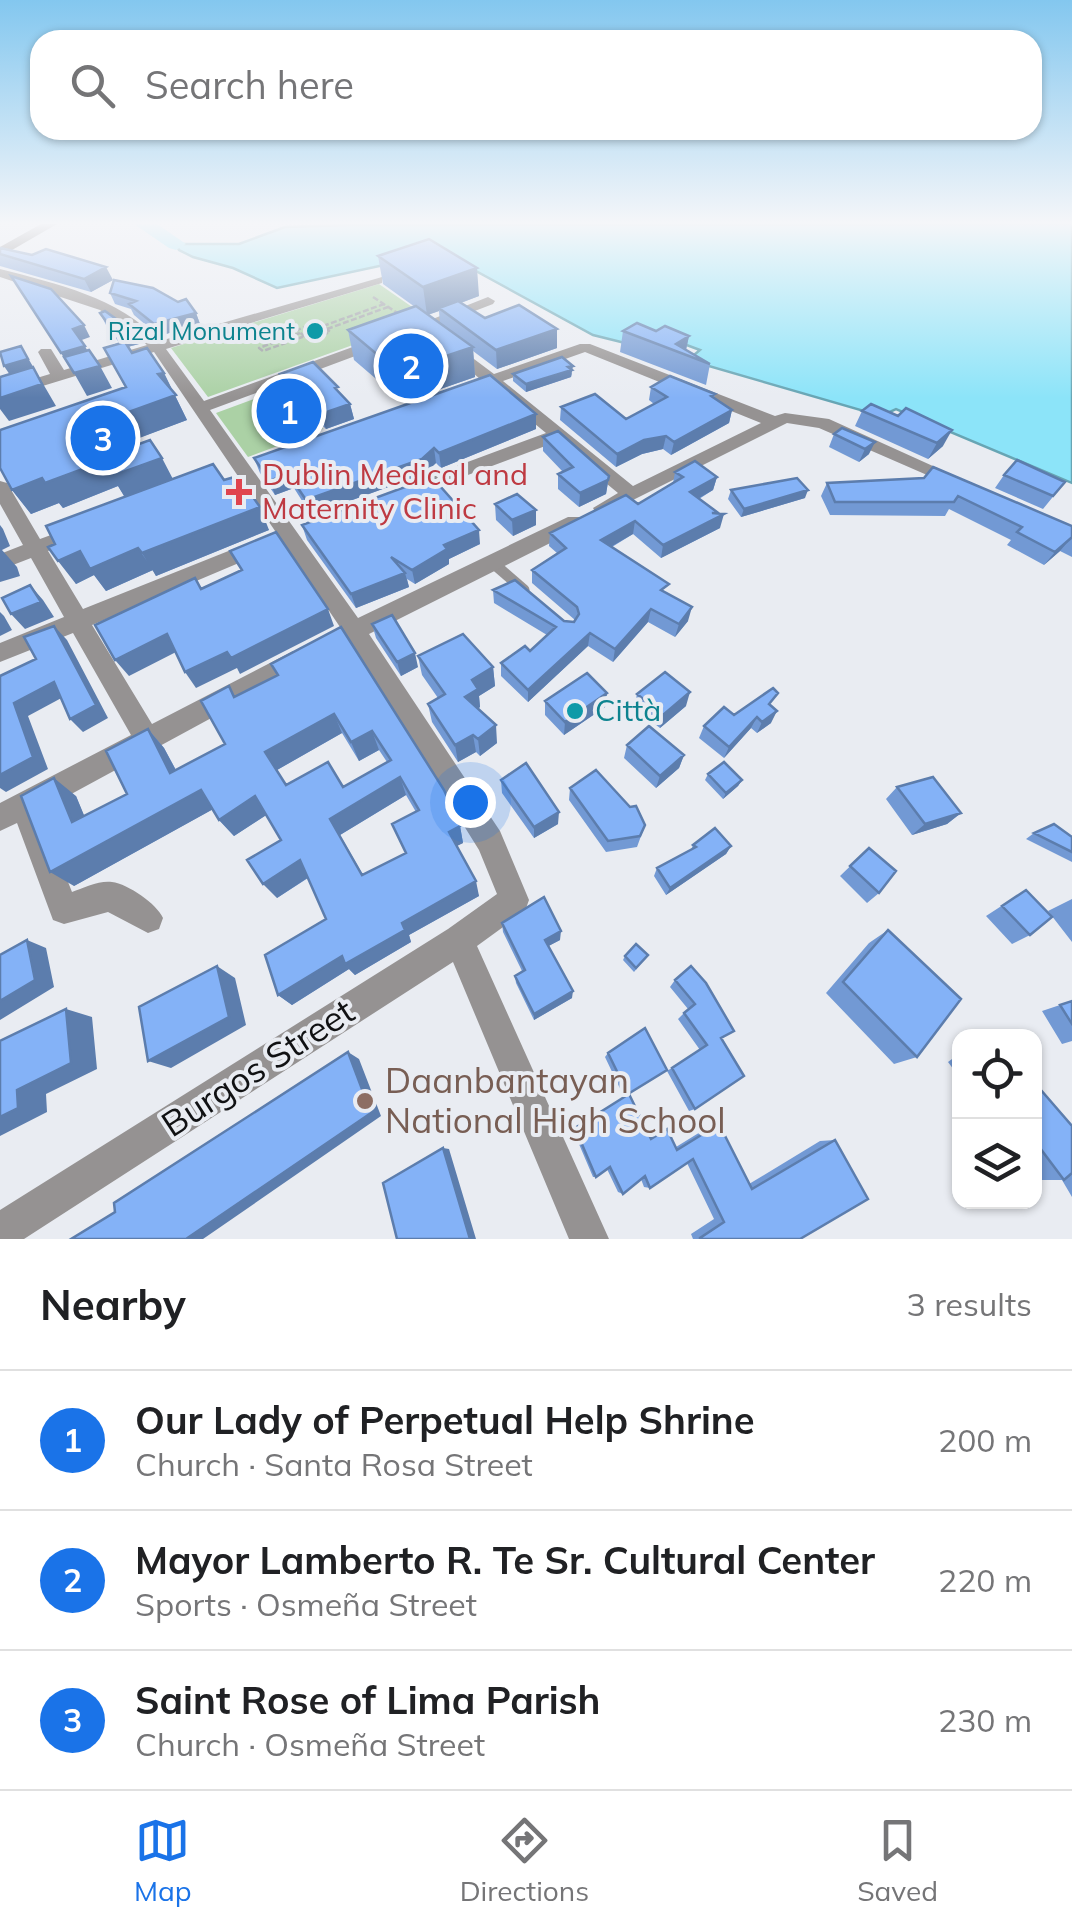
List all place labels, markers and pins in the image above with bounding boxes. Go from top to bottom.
place label: Rizal Monument [108,315,295,346]
marker: Rizal Monument [304,320,326,342]
pin: 2 [378,328,444,404]
pin: 1 [256,374,322,448]
pin: 3 [70,400,136,476]
place label: Dublin Medical and Maternity Clinic [262,455,528,527]
marker: Dublin Medical and Maternity Clinic [226,479,252,505]
place label: Città [595,691,661,729]
marker: Città [564,700,586,722]
place label: Daanbantayan National High School [385,1058,726,1142]
marker: Daanbantayan National High School [354,1090,376,1112]

